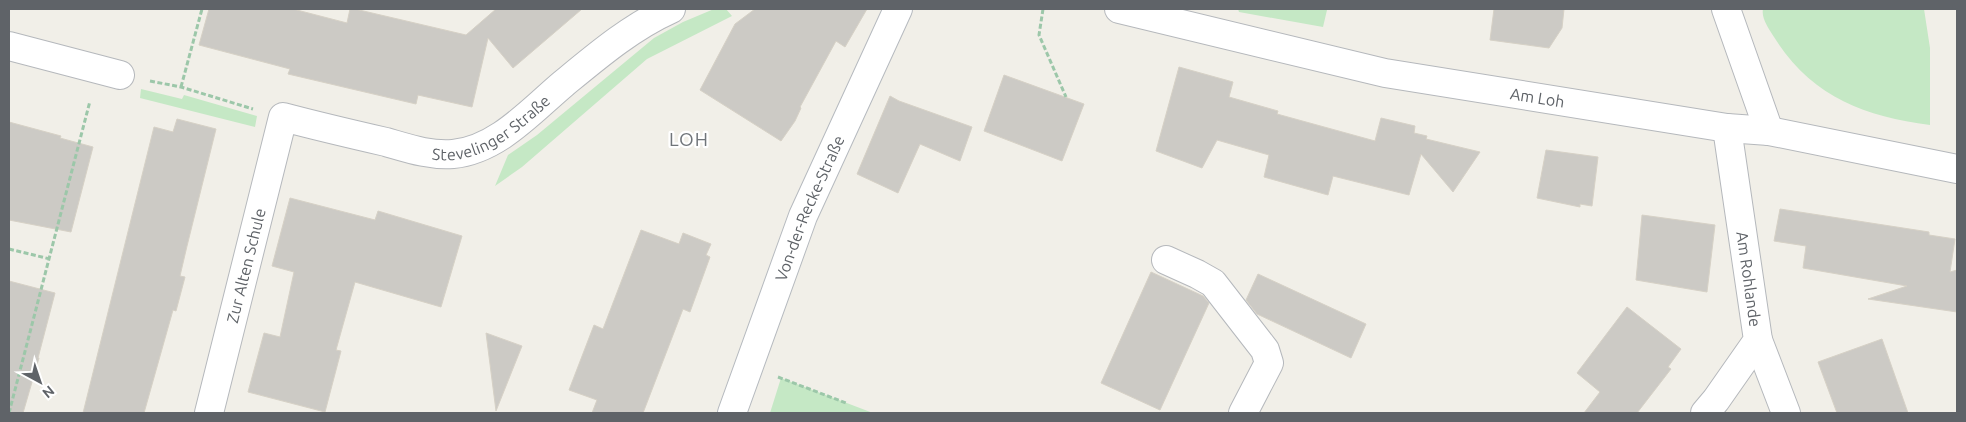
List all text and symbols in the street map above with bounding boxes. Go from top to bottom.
street label: Am Loh [1509,84,1566,111]
street label: Stevelinger Straße [431,91,553,163]
district label: LOH [669,128,709,150]
street label: Von-der-Recke-Straße [771,132,848,284]
street label: Zur Alten Schule [223,206,269,325]
street label: Am Rohlande [1733,230,1765,328]
north arrow [15,357,65,407]
text: N [39,382,58,401]

